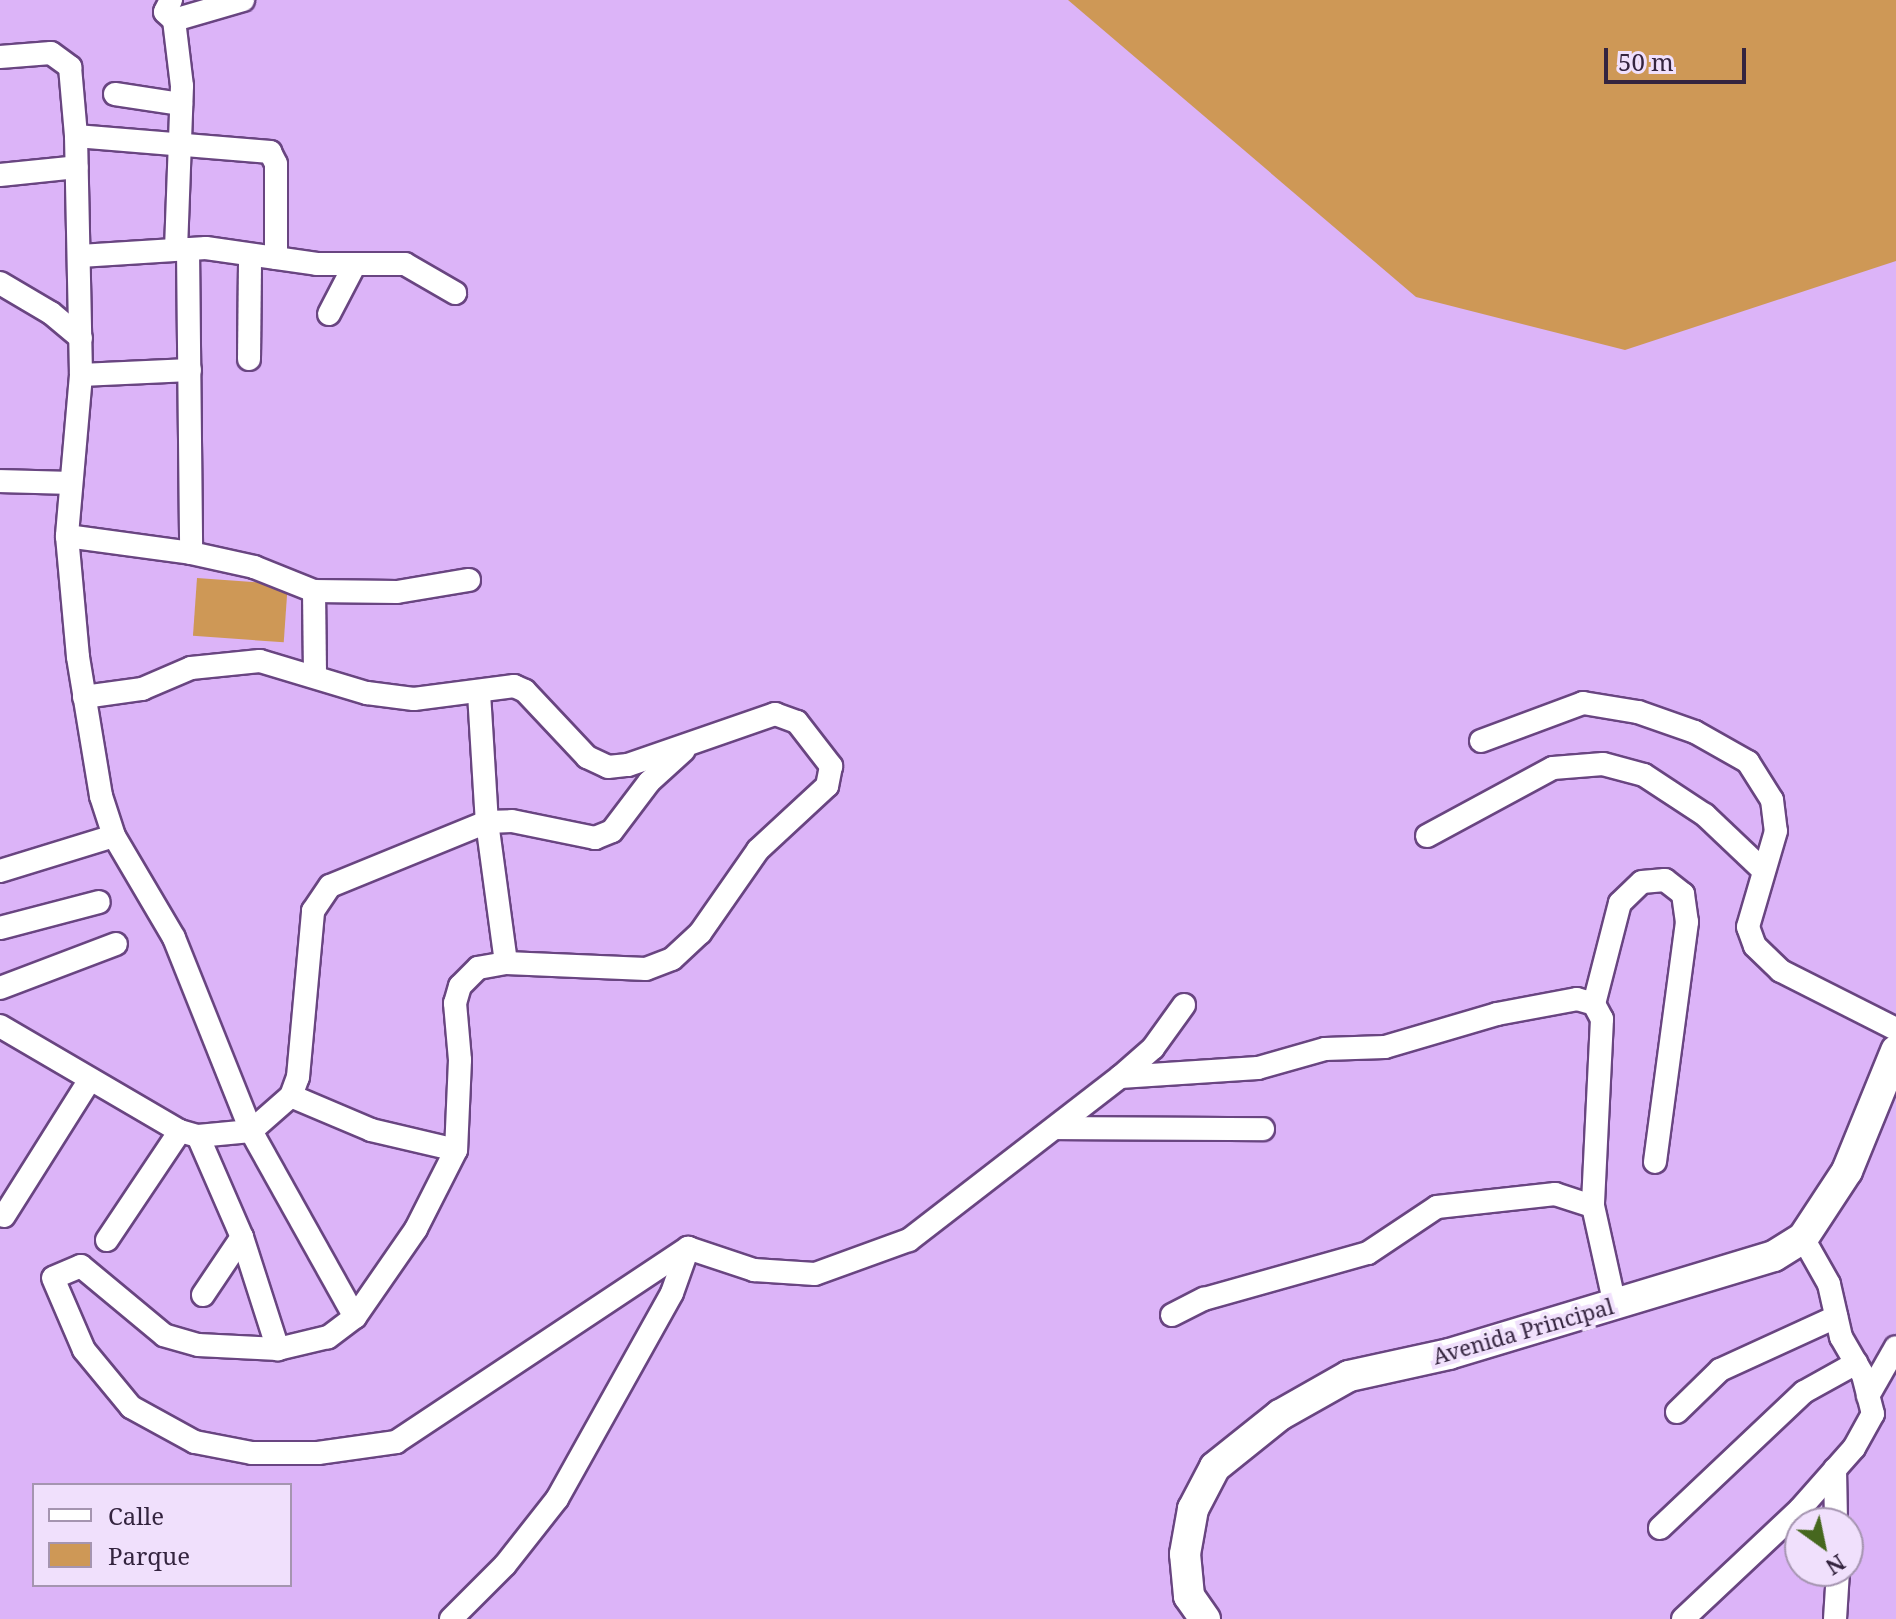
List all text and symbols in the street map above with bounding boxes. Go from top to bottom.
scale bar [1608,32,1750,82]
text: 50 m [1618,45,1674,78]
street label: Avenida Principal [1429,1293,1617,1369]
legend [32,1483,292,1587]
text: Calle [108,1499,164,1532]
north arrow [1784,1507,1864,1587]
text: Parque [108,1539,190,1572]
text: N [1821,1548,1851,1583]

